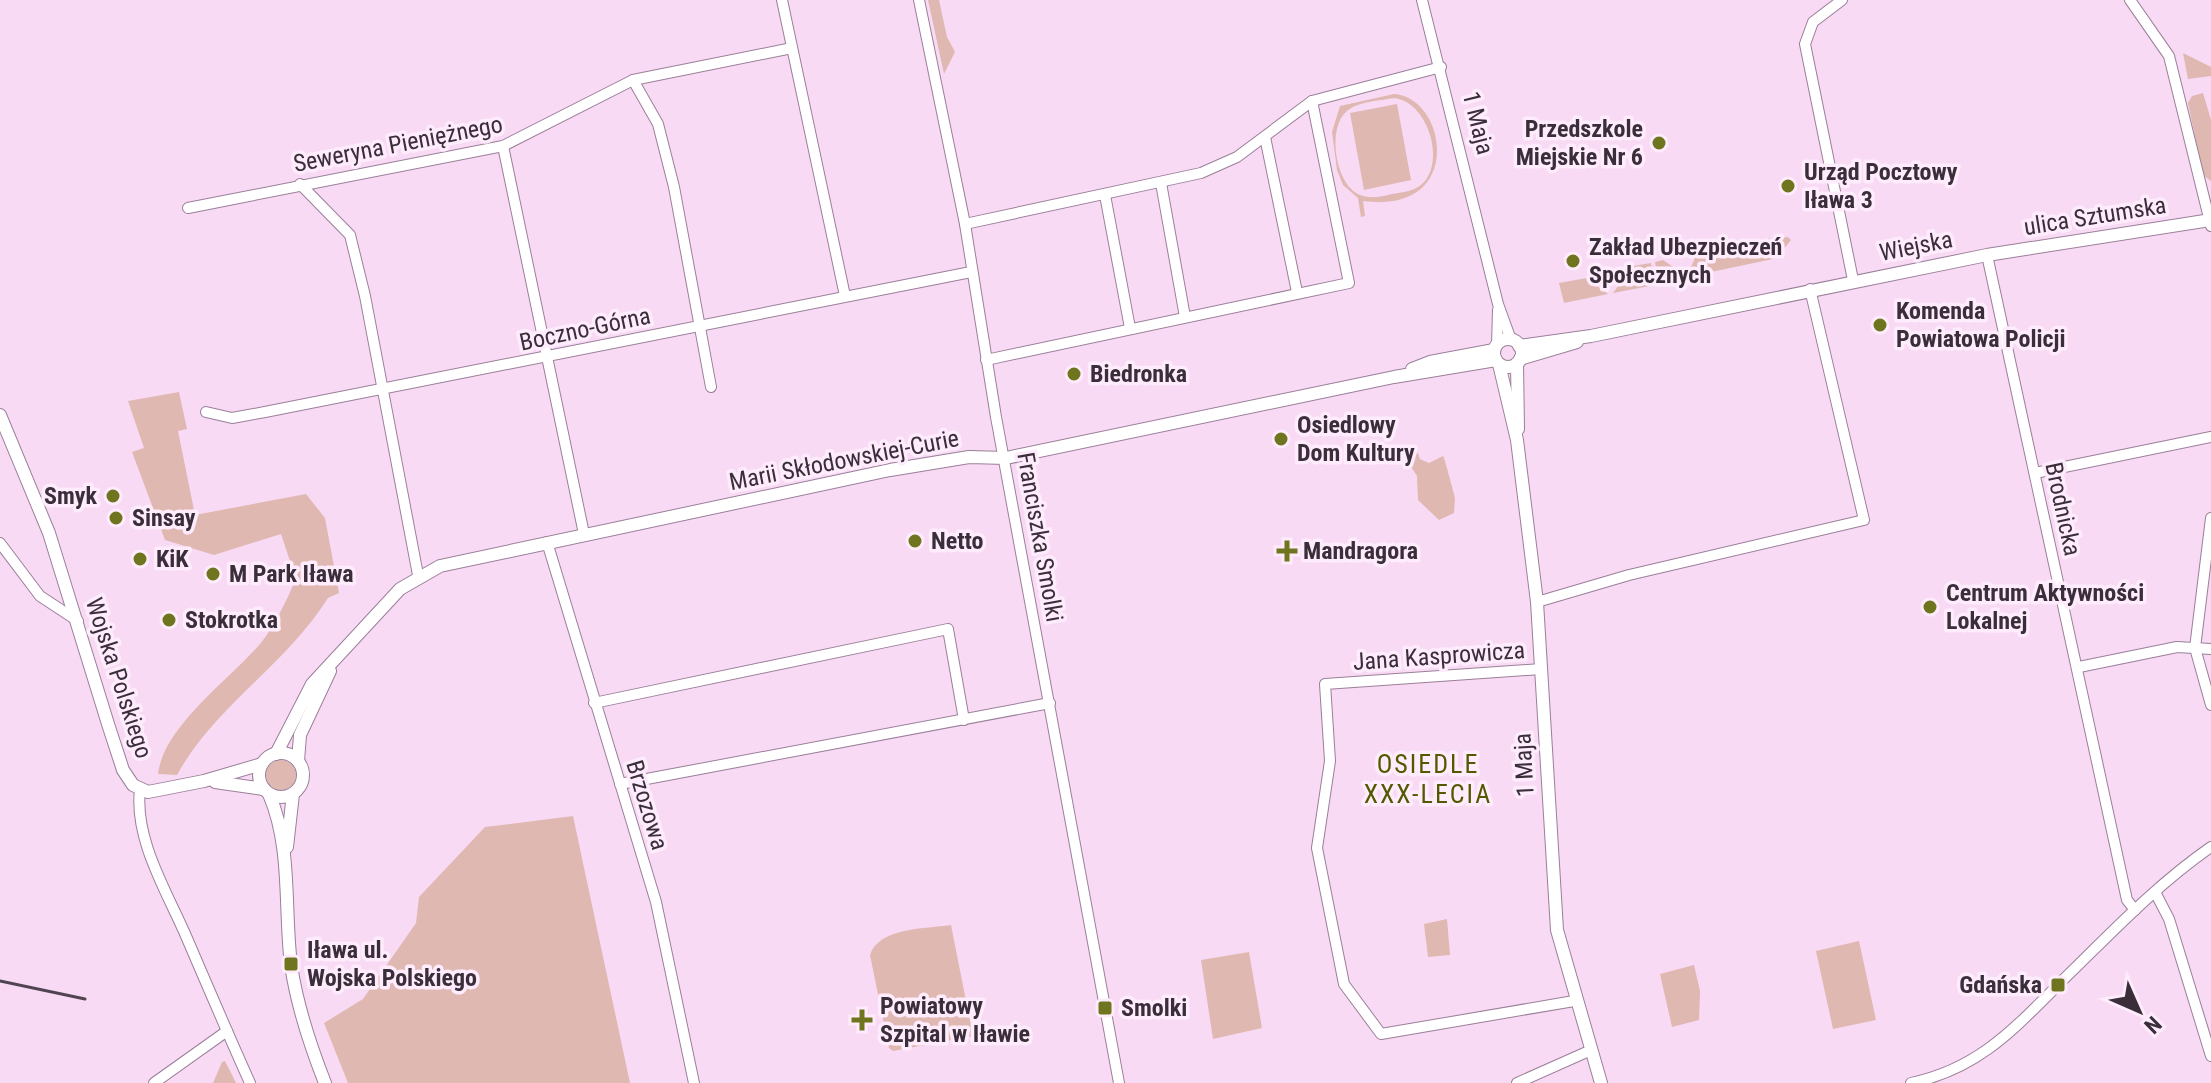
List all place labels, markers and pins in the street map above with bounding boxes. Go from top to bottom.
place label: Przedszkole Miejskie Nr 6 [1516,115,1643,171]
marker: Przedszkole Miejskie Nr 6 [1650,134,1668,152]
place label: Urząd Pocztowy Iława 3 [1804,158,1958,214]
marker: Urząd Pocztowy Iława 3 [1779,177,1797,195]
place label: Zakład Ubezpieczeń Społecznych [1589,233,1782,289]
marker: Zakład Ubezpieczeń Społecznych [1564,252,1582,270]
place label: Komenda Powiatowa Policji [1896,297,2065,353]
marker: Komenda Powiatowa Policji [1871,316,1889,334]
place label: Biedronka [1090,360,1187,388]
marker: Biedronka [1065,365,1083,383]
place label: Osiedlowy Dom Kultury [1297,411,1415,467]
marker: Osiedlowy Dom Kultury [1272,430,1290,448]
place label: Smyk [44,482,98,510]
marker: Smyk [104,487,122,505]
place label: Sinsay [132,504,196,532]
marker: Sinsay [107,509,125,527]
place label: Netto [931,527,984,555]
marker: Netto [906,532,924,550]
place label: Mandragora [1303,537,1418,565]
marker: Mandragora [1278,542,1296,560]
place label: KiK [156,545,189,573]
marker: KiK [131,550,149,568]
place label: M Park Iława [229,560,354,588]
marker: M Park Iława [204,565,222,583]
place label: Centrum Aktywności Lokalnej [1946,579,2144,635]
marker: Centrum Aktywności Lokalnej [1921,598,1939,616]
place label: Stokrotka [185,606,278,634]
marker: Stokrotka [160,611,178,629]
place label: Iława ul. Wojska Polskiego [307,936,477,992]
marker: Iława ul. Wojska Polskiego [282,955,300,973]
place label: Gdańska [1959,971,2042,999]
marker: Gdańska [2049,976,2067,994]
place label: Powiatowy Szpital w Iławie [880,992,1030,1048]
place label: Smolki [1121,994,1187,1022]
marker: Smolki [1096,999,1114,1017]
marker: Powiatowy Szpital w Iławie [851,1009,873,1031]

